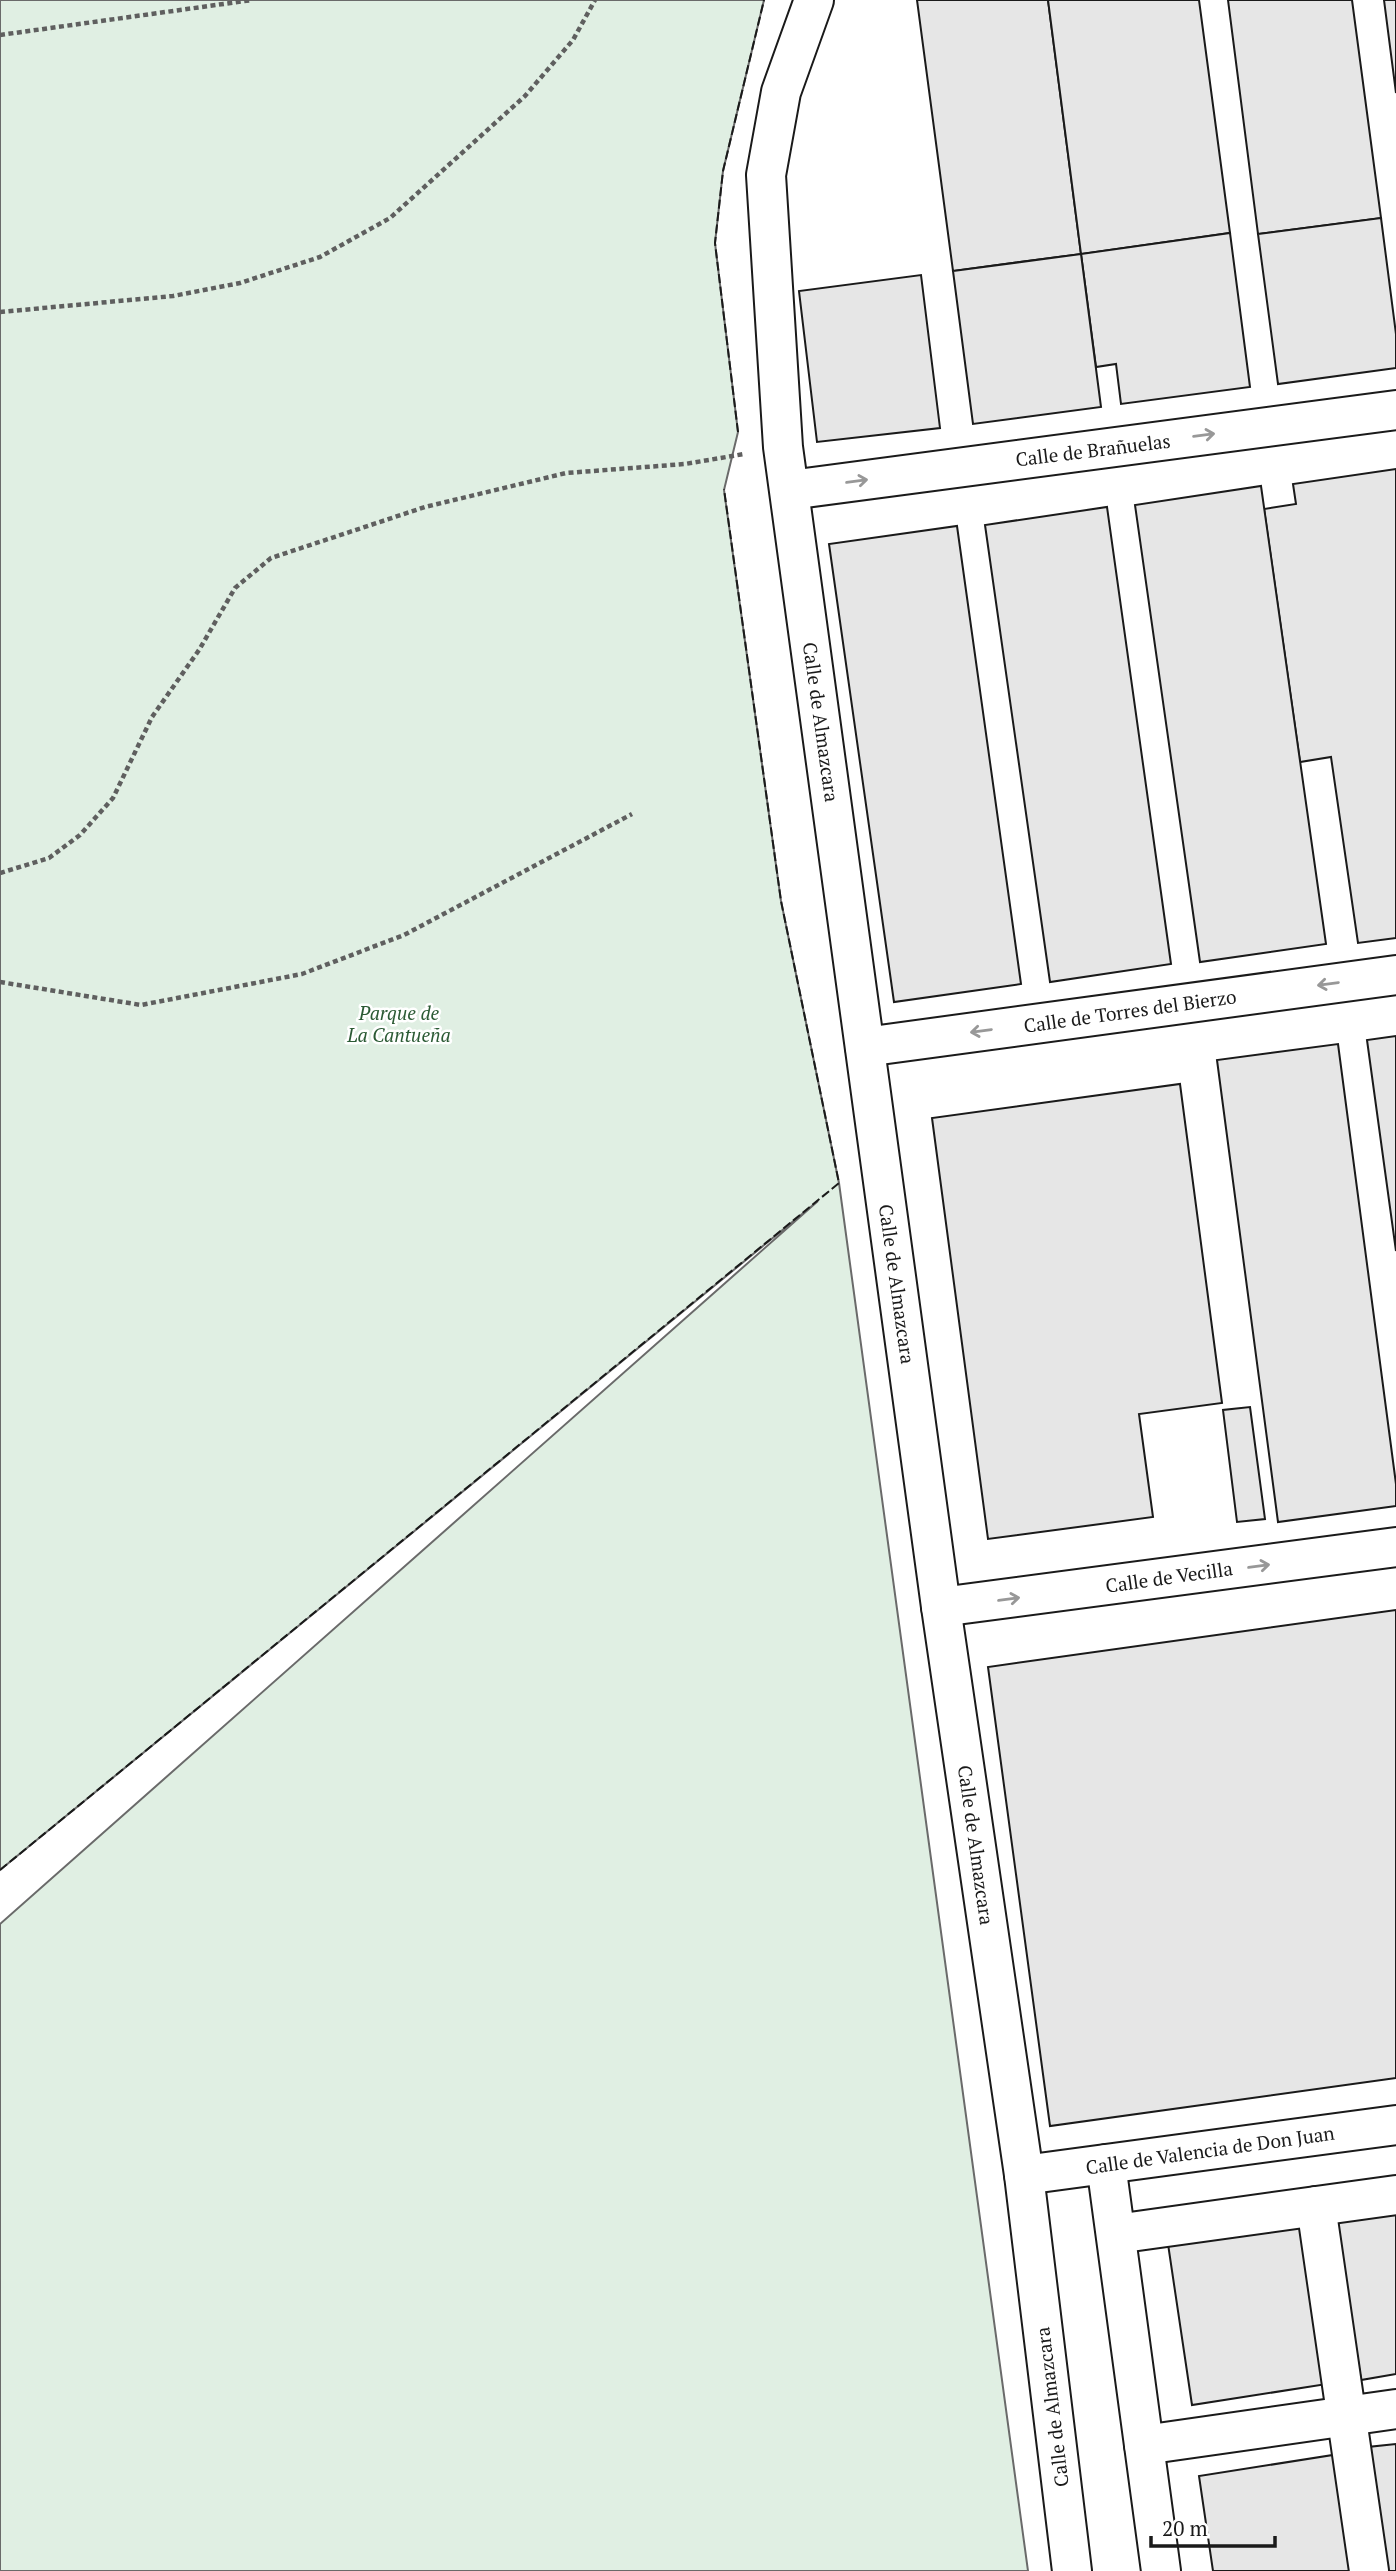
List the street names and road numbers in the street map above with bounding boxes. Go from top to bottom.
street label: Calle de Brañuelas [1014,428,1172,471]
street label: Calle de Almazcara [798,641,845,804]
street label: Calle de Torres del Bierzo [1022,983,1238,1038]
street label: Calle de Almazcara [874,1203,921,1366]
street label: Calle de Vecilla [1104,1555,1234,1598]
street label: Calle de Almazcara [953,1764,1000,1927]
street label: Calle de Valencia de Don Juan [1084,2120,1336,2179]
street label: Calle de Almazcara [1029,2325,1074,2488]

